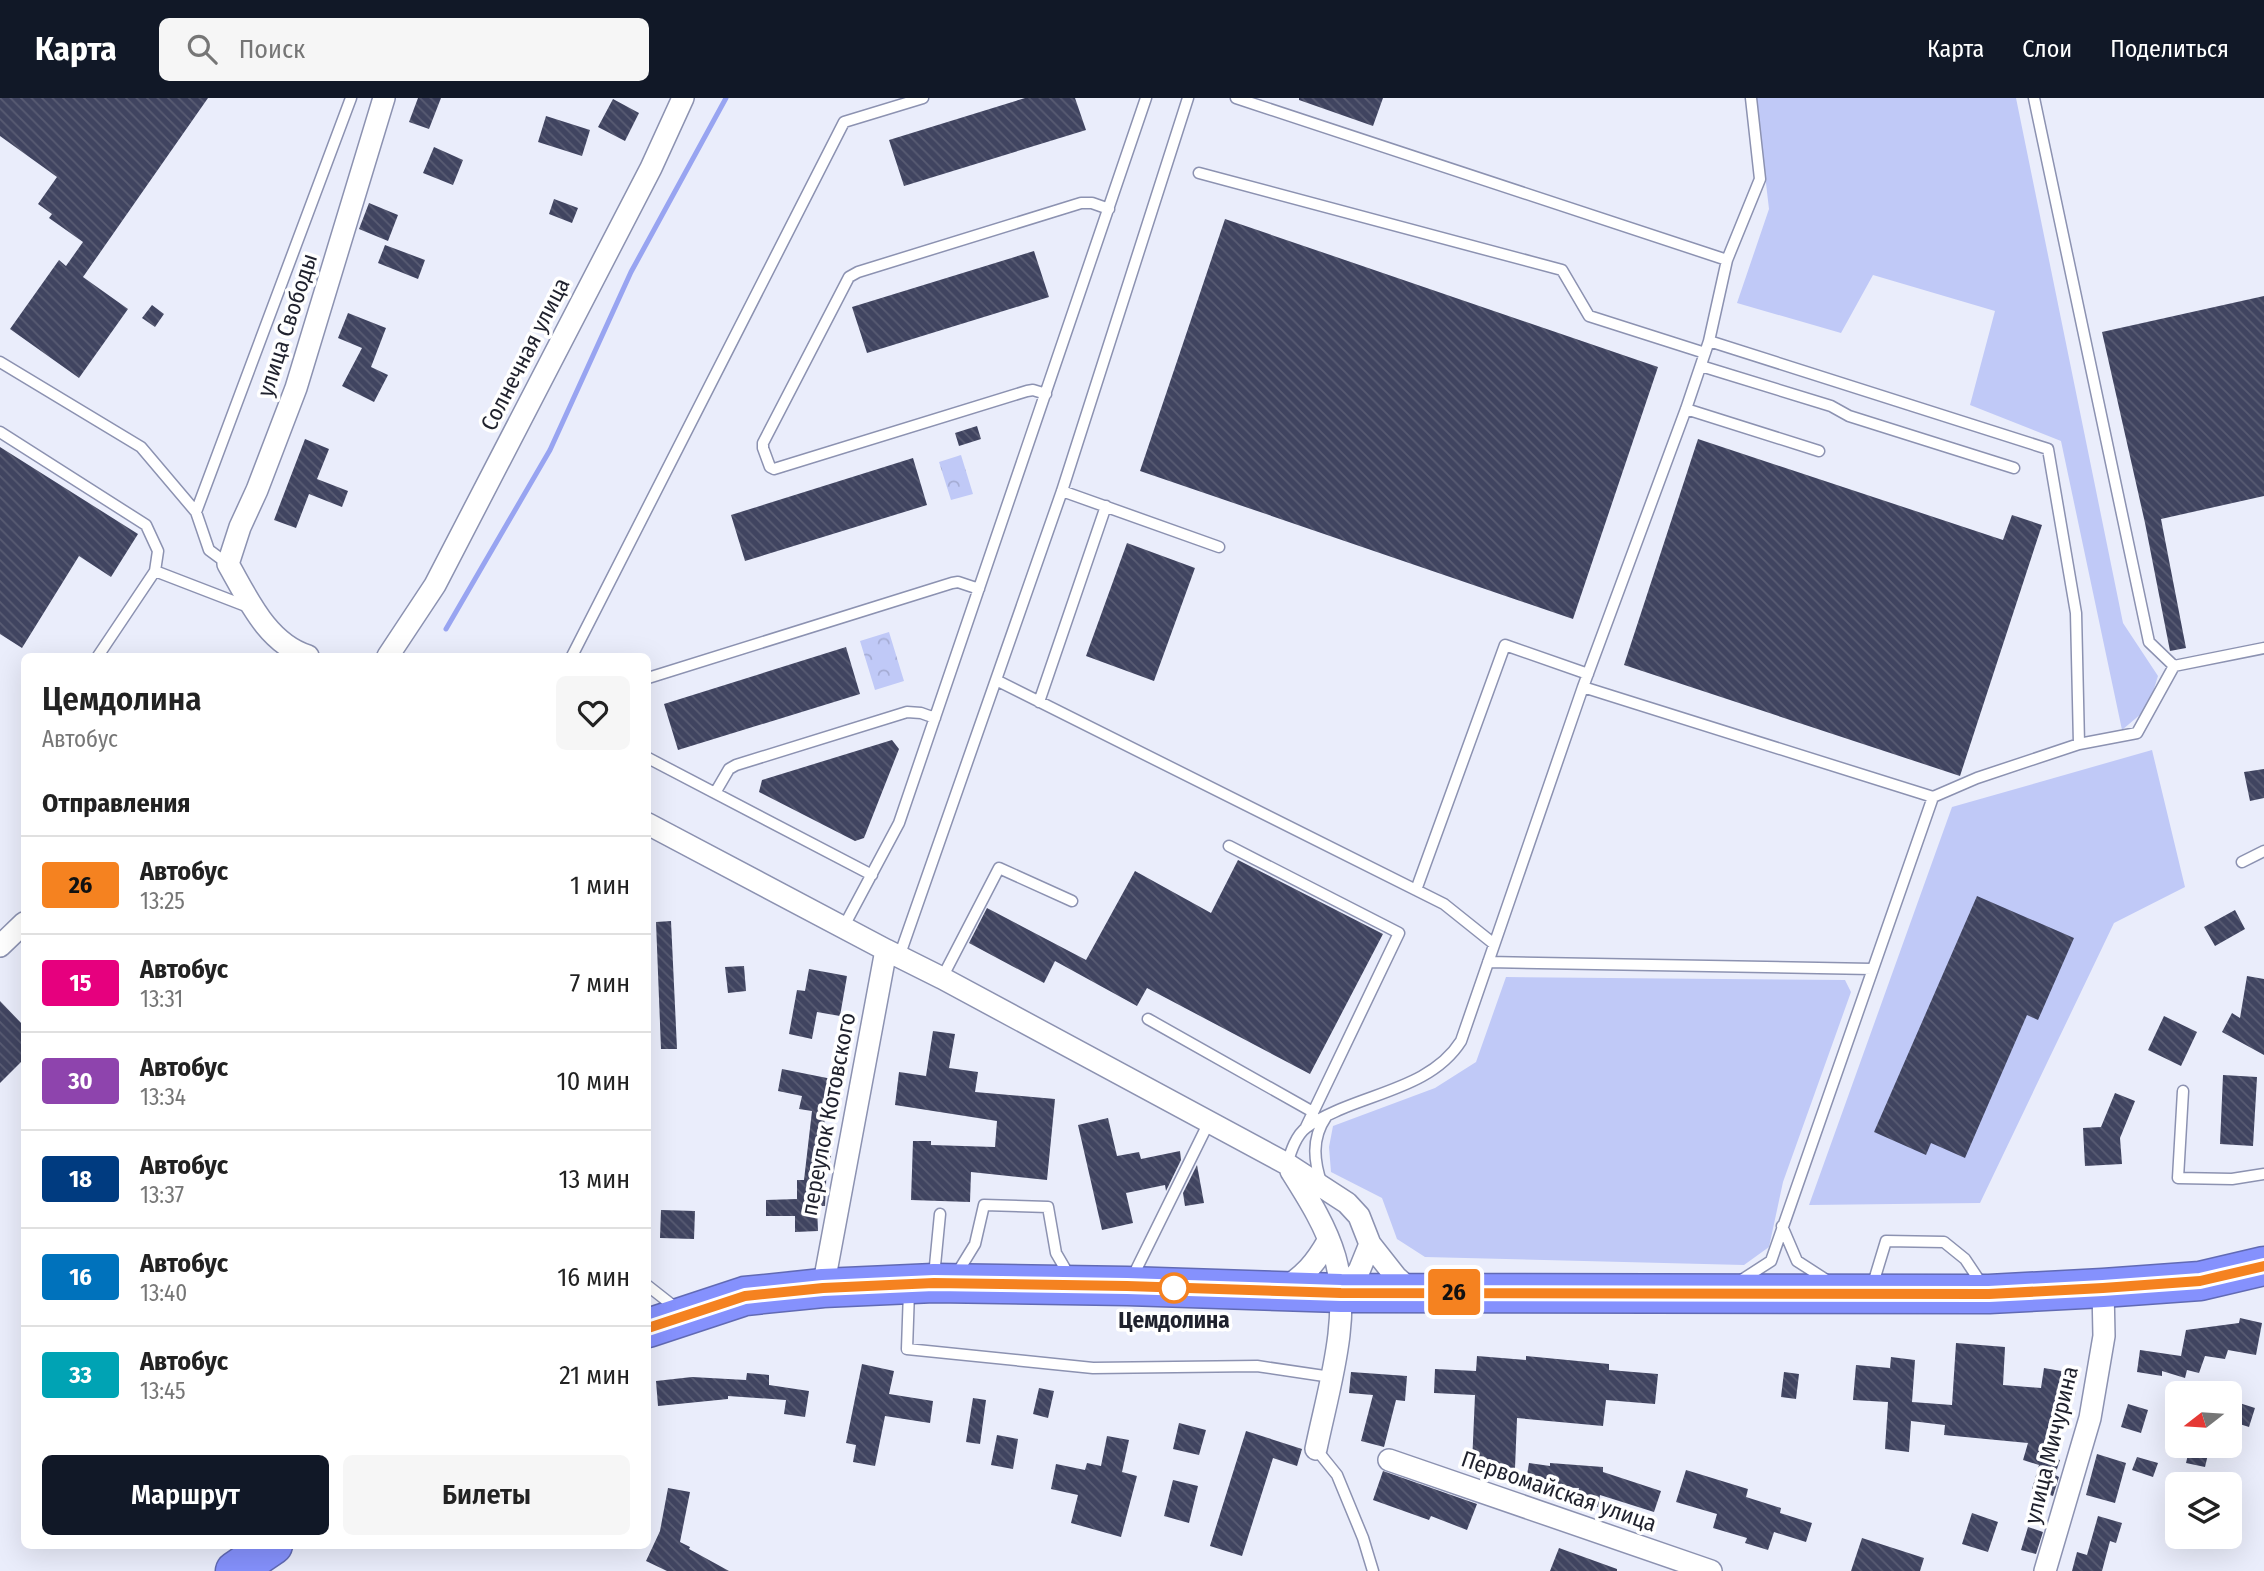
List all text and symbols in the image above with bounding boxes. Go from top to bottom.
search box [159,18,649,81]
text: Карта [35,29,117,69]
icon: search [183,30,221,68]
text: Поиск [239,34,305,65]
text: Карта [1927,35,1984,63]
text: Слои [2022,35,2072,63]
text: Поделиться [2110,35,2229,63]
street label: улица Свободы [251,250,323,400]
street label: Солнечная улица [474,273,576,435]
button: heart [556,676,630,750]
text: Цемдолина [42,679,202,719]
text: Автобус [42,725,118,753]
text: Отправления [42,788,191,819]
text: Автобус [140,856,228,887]
text: 1 мин [570,870,630,901]
text: 26 [69,871,92,899]
text: 13:25 [140,887,185,915]
text: Автобус [140,954,228,985]
text: 7 мин [570,968,630,999]
text: 15 [70,969,91,997]
text: 13:31 [140,985,183,1013]
street label: переулок Котовского [795,1010,861,1218]
text: Автобус [140,1052,228,1083]
text: 10 мин [557,1066,630,1097]
text: 30 [68,1067,93,1095]
text: 13:34 [140,1083,186,1111]
text: Автобус [140,1150,228,1181]
text: 13 мин [558,1164,630,1195]
text: 18 [69,1165,92,1193]
text: 13:37 [140,1181,184,1209]
text: Автобус [140,1248,228,1279]
text: 16 мин [557,1262,630,1293]
text: 16 [69,1263,92,1291]
line badge: 26 [1422,1269,1486,1315]
marker: Цемдолина [1159,1273,1189,1303]
text: 26 [1442,1278,1466,1306]
text: 13:40 [140,1279,187,1307]
place label: Цемдолина [1118,1306,1230,1334]
text: Автобус [140,1346,228,1377]
text: 21 мин [559,1360,630,1391]
text: 33 [69,1361,92,1389]
street label: улица Мичурина [2018,1363,2084,1527]
text: 13:45 [140,1377,186,1405]
north arrow [2165,1381,2242,1458]
map controls [2165,1381,2242,1549]
street label: Первомайская улица [1458,1444,1660,1538]
button: Маршрут [42,1455,329,1535]
button: Билеты [343,1455,630,1535]
button: layers [2165,1472,2242,1549]

